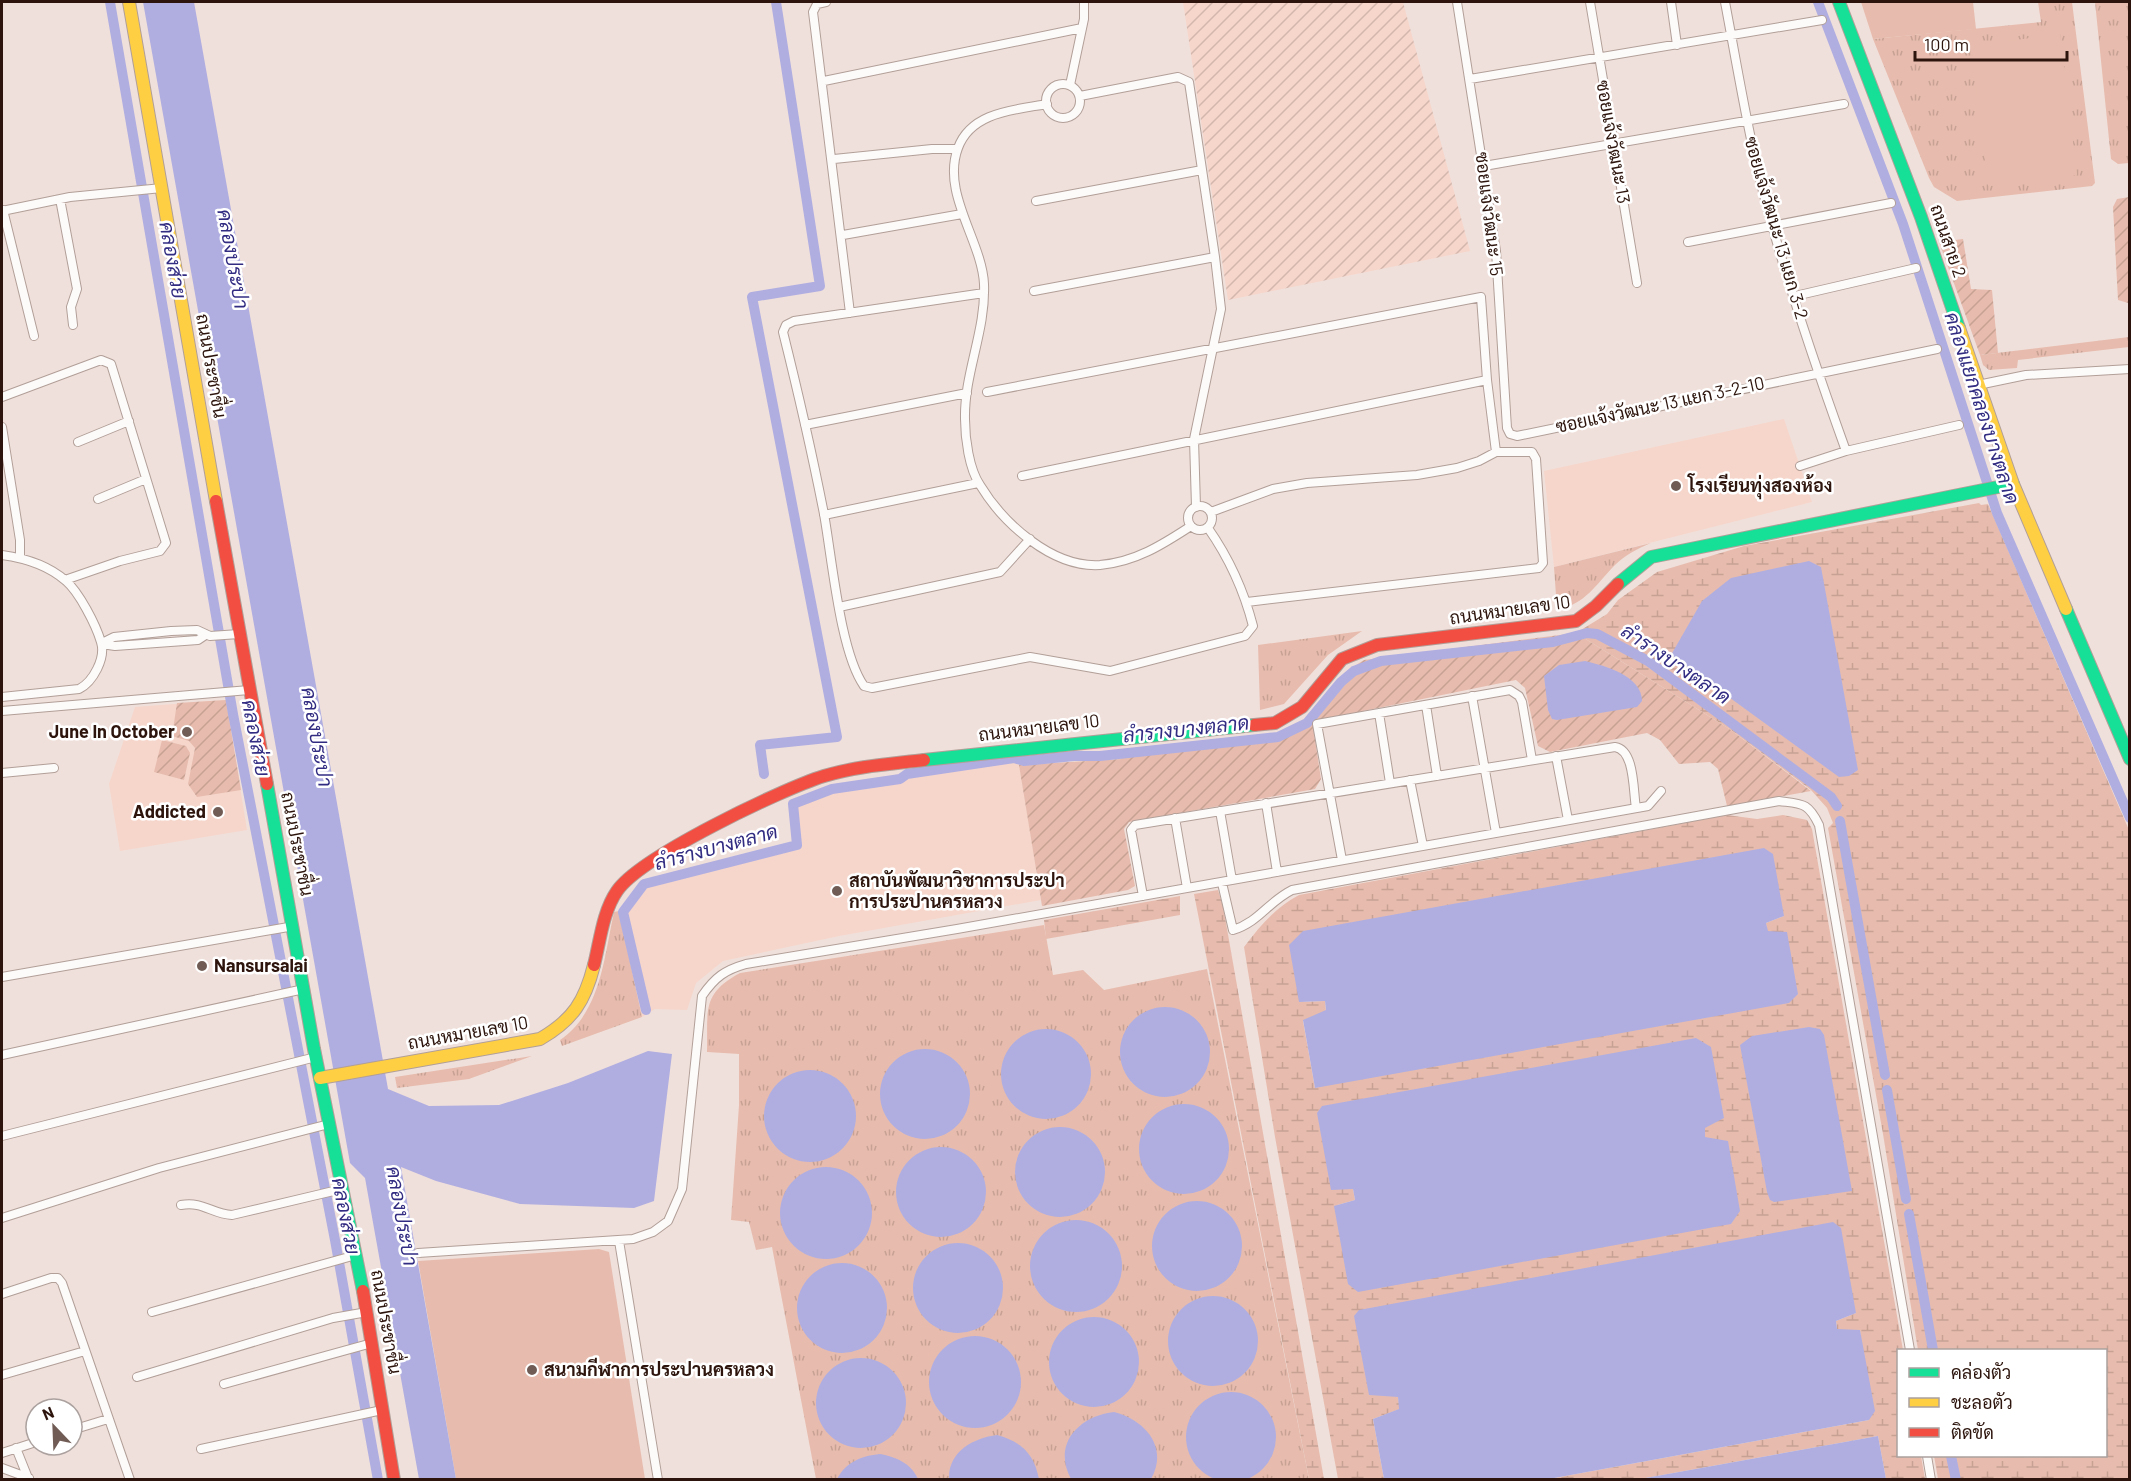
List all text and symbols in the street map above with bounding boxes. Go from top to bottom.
scale bar [1915,24,2066,62]
text: 100 m [1924,33,1969,55]
street label: ซอยแจ้งวัฒนะ 13 [1592,78,1636,205]
street label: ซอยแจ้งวัฒนะ 13 แยก 3-2 [1740,134,1814,322]
street label: ซอยแจ้งวัฒนะ 15 [1471,151,1509,277]
street label: ถนนสาย 2 [1926,201,1972,280]
water label: คลองประปา [213,207,255,311]
water label: คลองส่วย [155,219,193,301]
water label: คลองแยกคลองบางตลาด [1941,309,2025,507]
street label: ถนนประชาชื่น [192,311,236,420]
street label: ซอยแจ้งวัฒนะ 13 แยก 3-2-10 [1553,371,1766,437]
place label: โรงเรียนทุ่งสองห้อง [1687,473,1832,500]
marker: โรงเรียนทุ่งสองห้อง [1669,479,1683,493]
street label: ถนนหมายเลข 10 [1448,590,1572,628]
water label: ลำรางบางตลาด [1617,618,1736,709]
water label: คลองประปา [297,685,339,789]
water label: คลองส่วย [238,697,276,779]
street label: ถนนหมายเลข 10 [977,709,1101,745]
water label: ลำรางบางตลาด [1122,709,1250,747]
place label: June In October [49,720,175,742]
marker: June In October [180,725,194,739]
street label: ถนนประชาชื่น [277,789,323,898]
place label: Addicted [133,800,206,822]
marker: Addicted [211,805,225,819]
water label: ลำรางบางตลาด [651,818,780,874]
place label: สถาบันพัฒนาวิชาการประปา การประปานครหลวง [849,869,1065,912]
marker: สถาบันพัฒนาวิชาการประปา การประปานครหลวง [830,884,844,898]
place label: Nansursalai [214,954,308,976]
marker: Nansursalai [195,959,209,973]
street label: ถนนหมายเลข 10 [406,1011,530,1053]
water label: คลองประปา [382,1164,424,1268]
water label: คลองส่วย [328,1175,366,1257]
street label: ถนนประชาชื่น [367,1267,411,1376]
legend [1897,1349,2107,1457]
place label: สนามกีฬาการประปานครหลวง [544,1357,774,1380]
text: คล่องตัว [1951,1361,2011,1383]
marker: สนามกีฬาการประปานครหลวง [525,1363,539,1377]
text: ชะลอตัว [1951,1391,2013,1413]
north arrow [24,1397,84,1457]
text: N [39,1402,57,1424]
text: ติดขัด [1951,1421,1994,1443]

